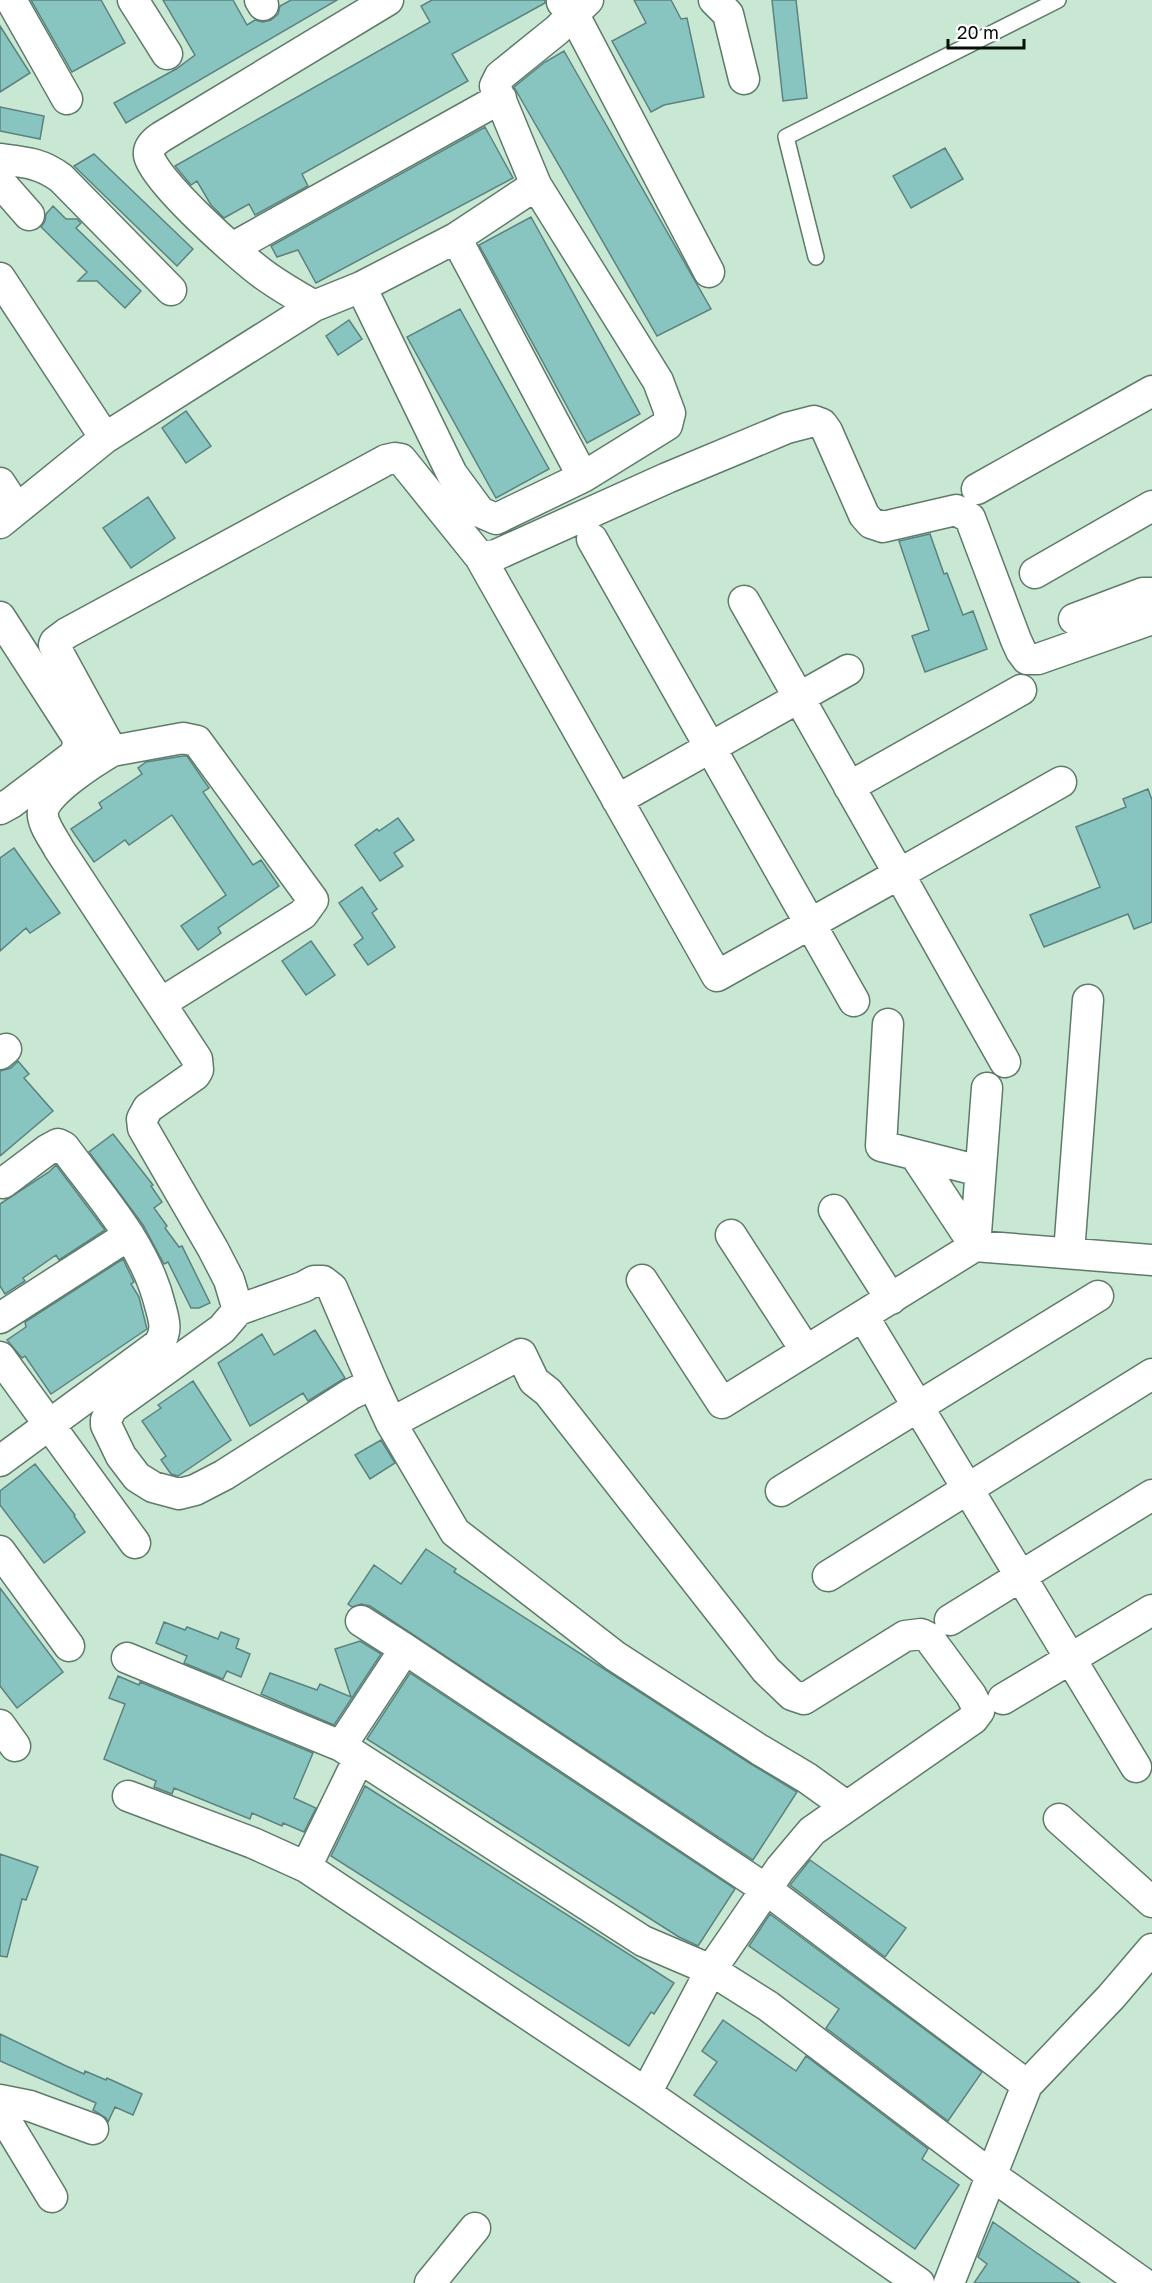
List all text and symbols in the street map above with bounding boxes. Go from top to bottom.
scale bar [948,12,1024,50]
text: 20 m [957,21,999,43]

